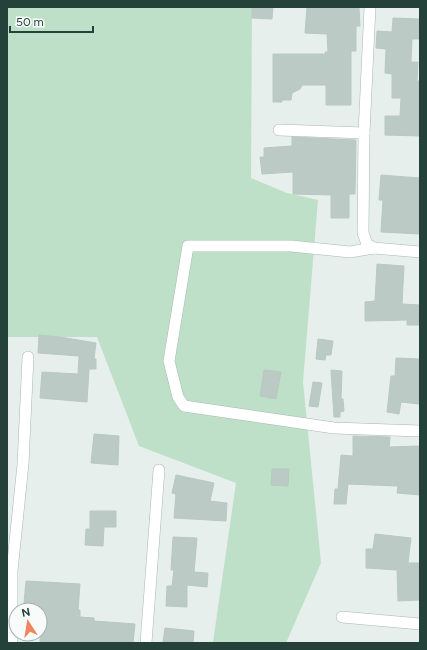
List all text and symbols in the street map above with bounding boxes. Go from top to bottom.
scale bar [10,8,93,34]
text: 50 m [16,15,44,29]
north arrow [8,602,48,642]
text: N [21,605,32,620]

